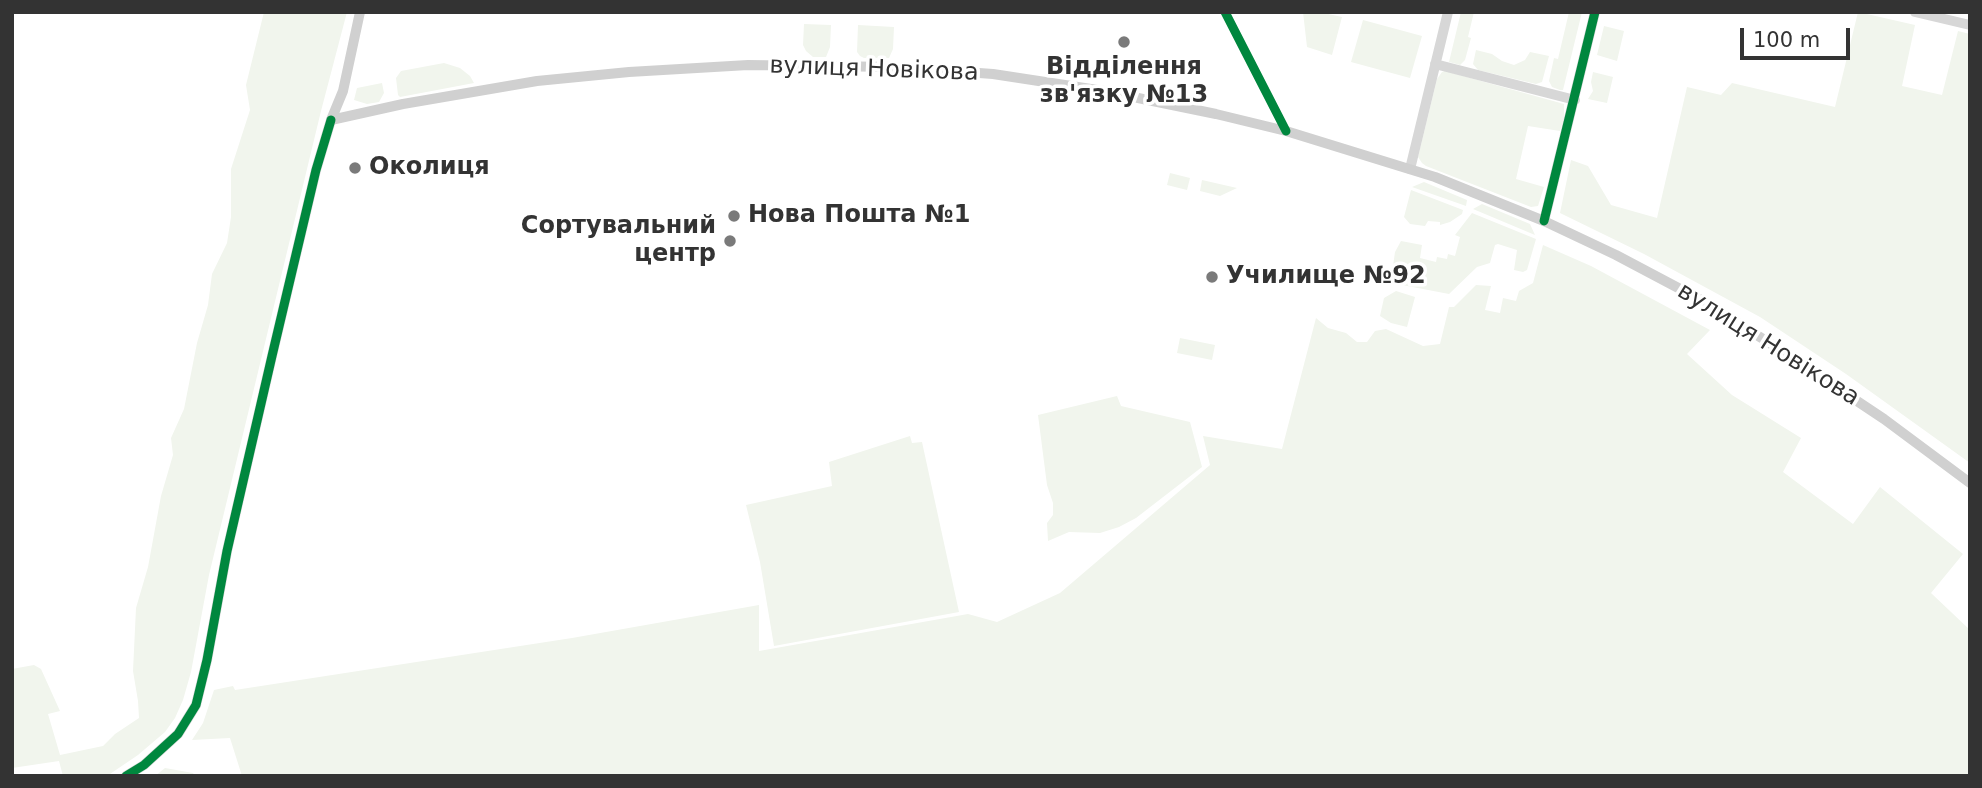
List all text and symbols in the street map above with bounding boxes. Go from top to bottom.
scale bar [1744,14,1854,58]
text: 100 m [1753,28,1820,52]
marker: Відділення зв'язку №13 [1116,34,1132,50]
street label: вулиця Новікова [769,52,979,88]
place label: Відділення зв'язку №13 [1040,54,1208,110]
place label: Околиця [369,154,490,182]
marker: Околиця [347,160,363,176]
place label: Нова Пошта №1 [748,202,970,230]
marker: Нова Пошта №1 [726,208,742,224]
place label: Сортувальний центр [521,213,716,269]
marker: Сортувальний центр [722,233,738,249]
place label: Училище №92 [1226,263,1426,291]
marker: Училище №92 [1204,269,1220,285]
street label: вулиця Новікова [1672,277,1864,413]

